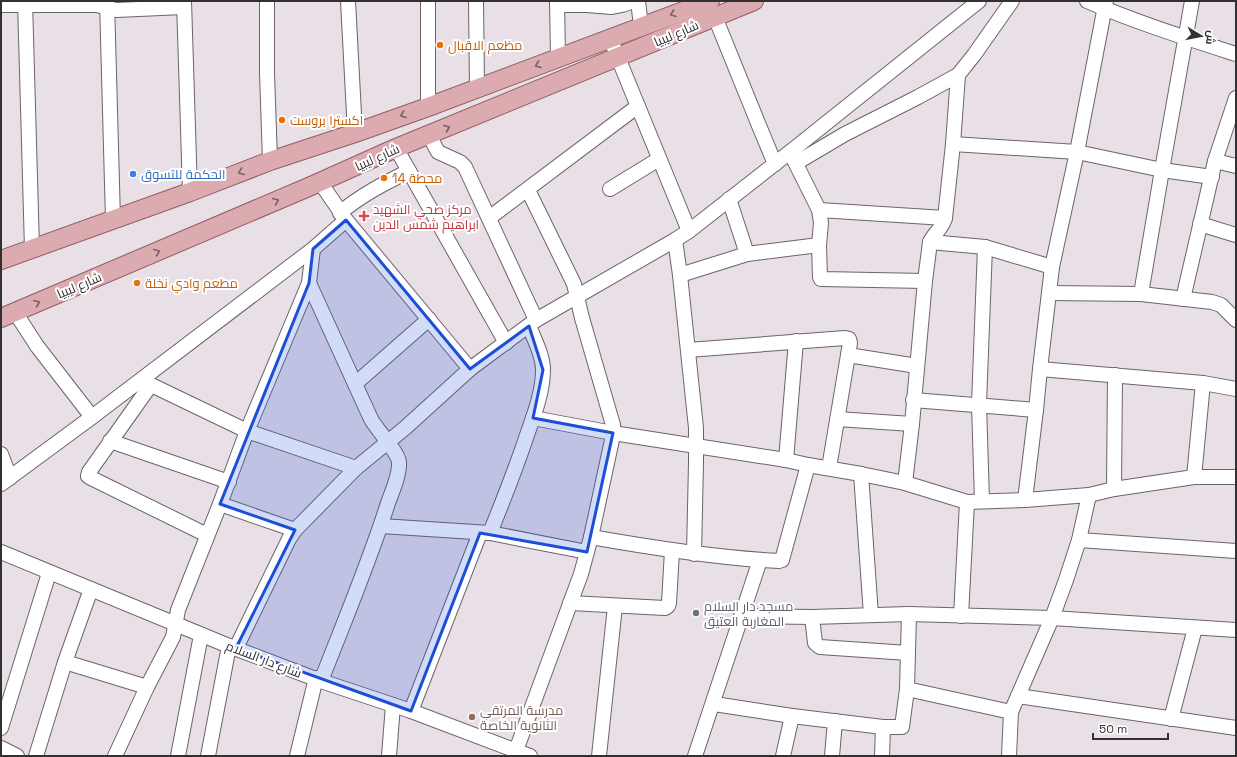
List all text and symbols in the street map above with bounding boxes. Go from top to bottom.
one-way arrow [670,10,677,18]
street label: شارع ليبيا [651,16,701,51]
north arrow [1181,16,1221,56]
text: ش [1203,30,1219,46]
place label: مظعم الاقبال [448,37,522,55]
marker: مظعم الاقبال [435,40,445,50]
one-way arrow [535,60,542,68]
one-way arrow [400,111,407,119]
place label: اكسترا بروست [290,112,363,129]
marker: اكسترا بروست [277,115,287,125]
one-way arrow [444,124,451,132]
street label: شارع ليبيا [352,140,402,175]
place label: الحكمة للتسوق [141,166,225,183]
one-way arrow [238,168,245,176]
marker: الحكمة للتسوق [128,169,138,179]
place label: محطة 14 [392,170,442,187]
marker: محطة 14 [379,173,389,183]
one-way arrow [272,198,280,206]
place label: مركز صحي الشهيد ابراهيم شمس الدين [373,201,479,234]
marker: مركز صحي الشهيد ابراهيم شمس الدين [358,210,370,222]
one-way arrow [152,249,160,257]
street label: شارع ليبيا [54,268,104,303]
place label: مطعم وادي نخلة [145,275,238,294]
marker: مطعم وادي نخلة [132,278,142,288]
one-way arrow [32,300,40,308]
place label: مسجد دار السلام المغاربة العتيق [704,598,793,630]
marker: مسجد دار السلام المغاربة العتيق [691,608,701,618]
street label: شارع دار السلام [223,637,304,683]
place label: مدرسة المرتقي الثانوية الخاصة [480,702,563,734]
marker: مدرسة المرتقي الثانوية الخاصة [467,712,477,722]
scale bar [1093,715,1168,741]
text: 50 m [1099,721,1127,737]

